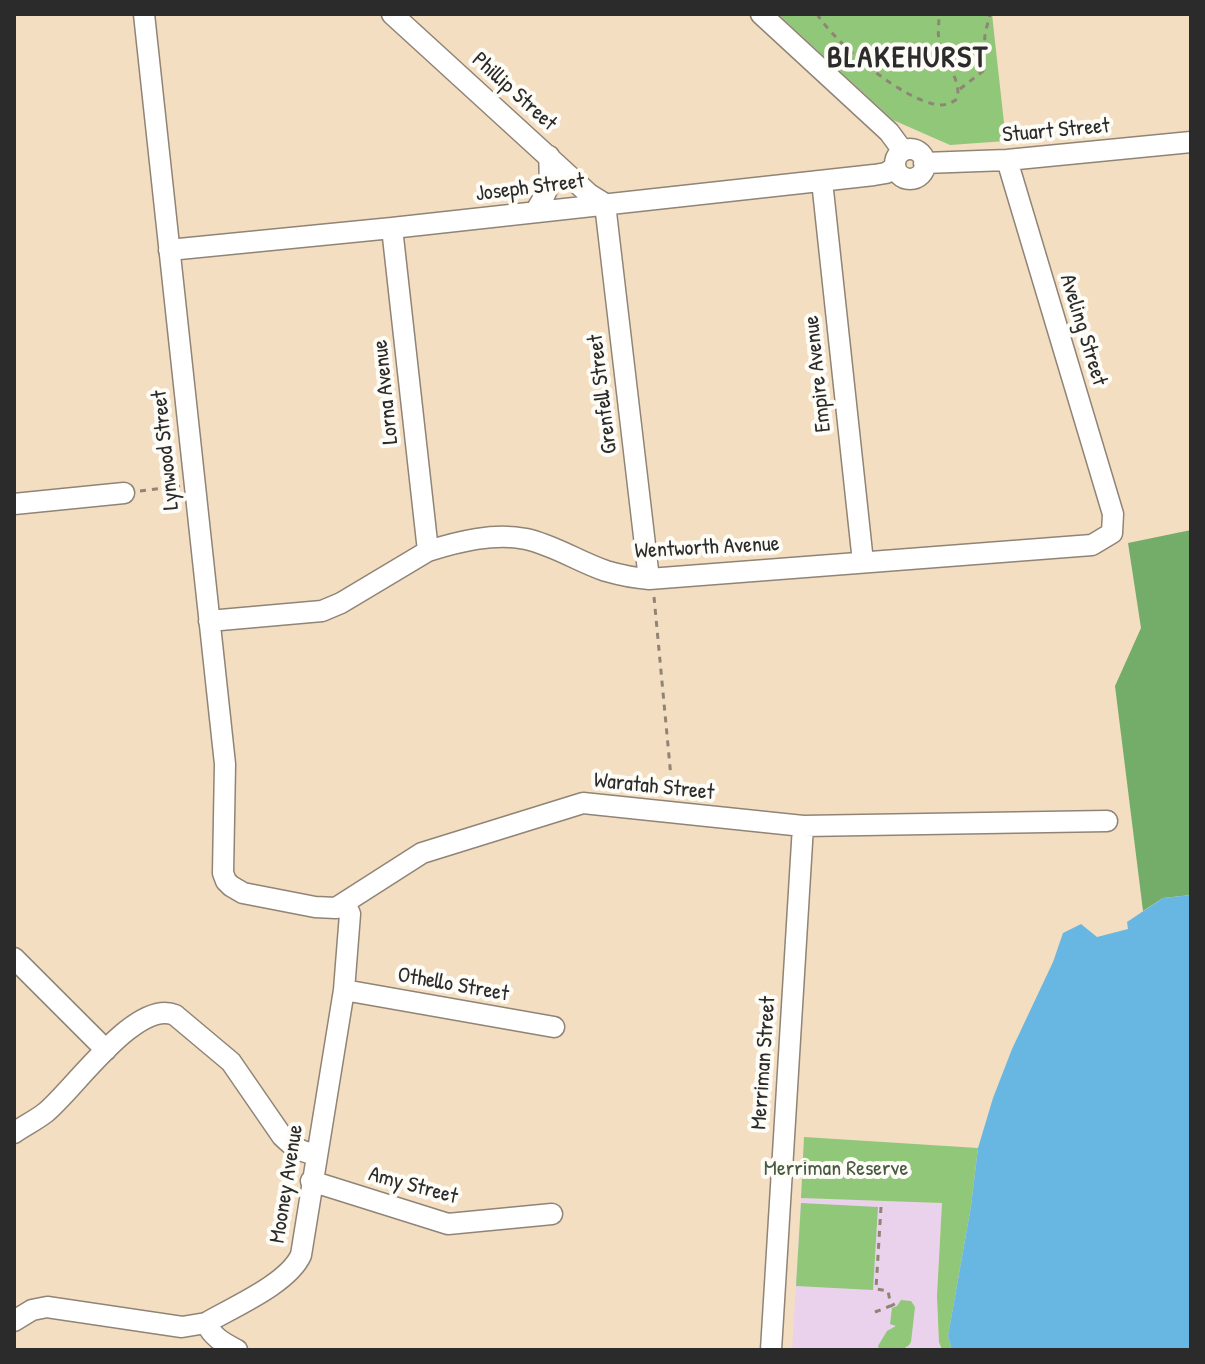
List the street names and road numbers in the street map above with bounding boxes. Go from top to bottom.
street label: Phillip Street [466,47,562,137]
street label: Stuart Street [1001,113,1111,149]
street label: Joseph Street [474,168,586,208]
street label: Aveling Street [1054,271,1112,389]
street label: Empire Avenue [799,314,837,434]
street label: Grenfell Street [583,333,623,455]
street label: Lorna Avenue [367,338,405,446]
street label: Lynwood Street [147,389,185,511]
street label: Wentworth Avenue [634,531,780,565]
street label: Waratah Street [592,768,716,806]
street label: Othello Street [395,962,511,1008]
street label: Merriman Street [746,995,782,1131]
street label: Mooney Avenue [265,1123,309,1245]
street label: Amy Street [365,1161,461,1211]

